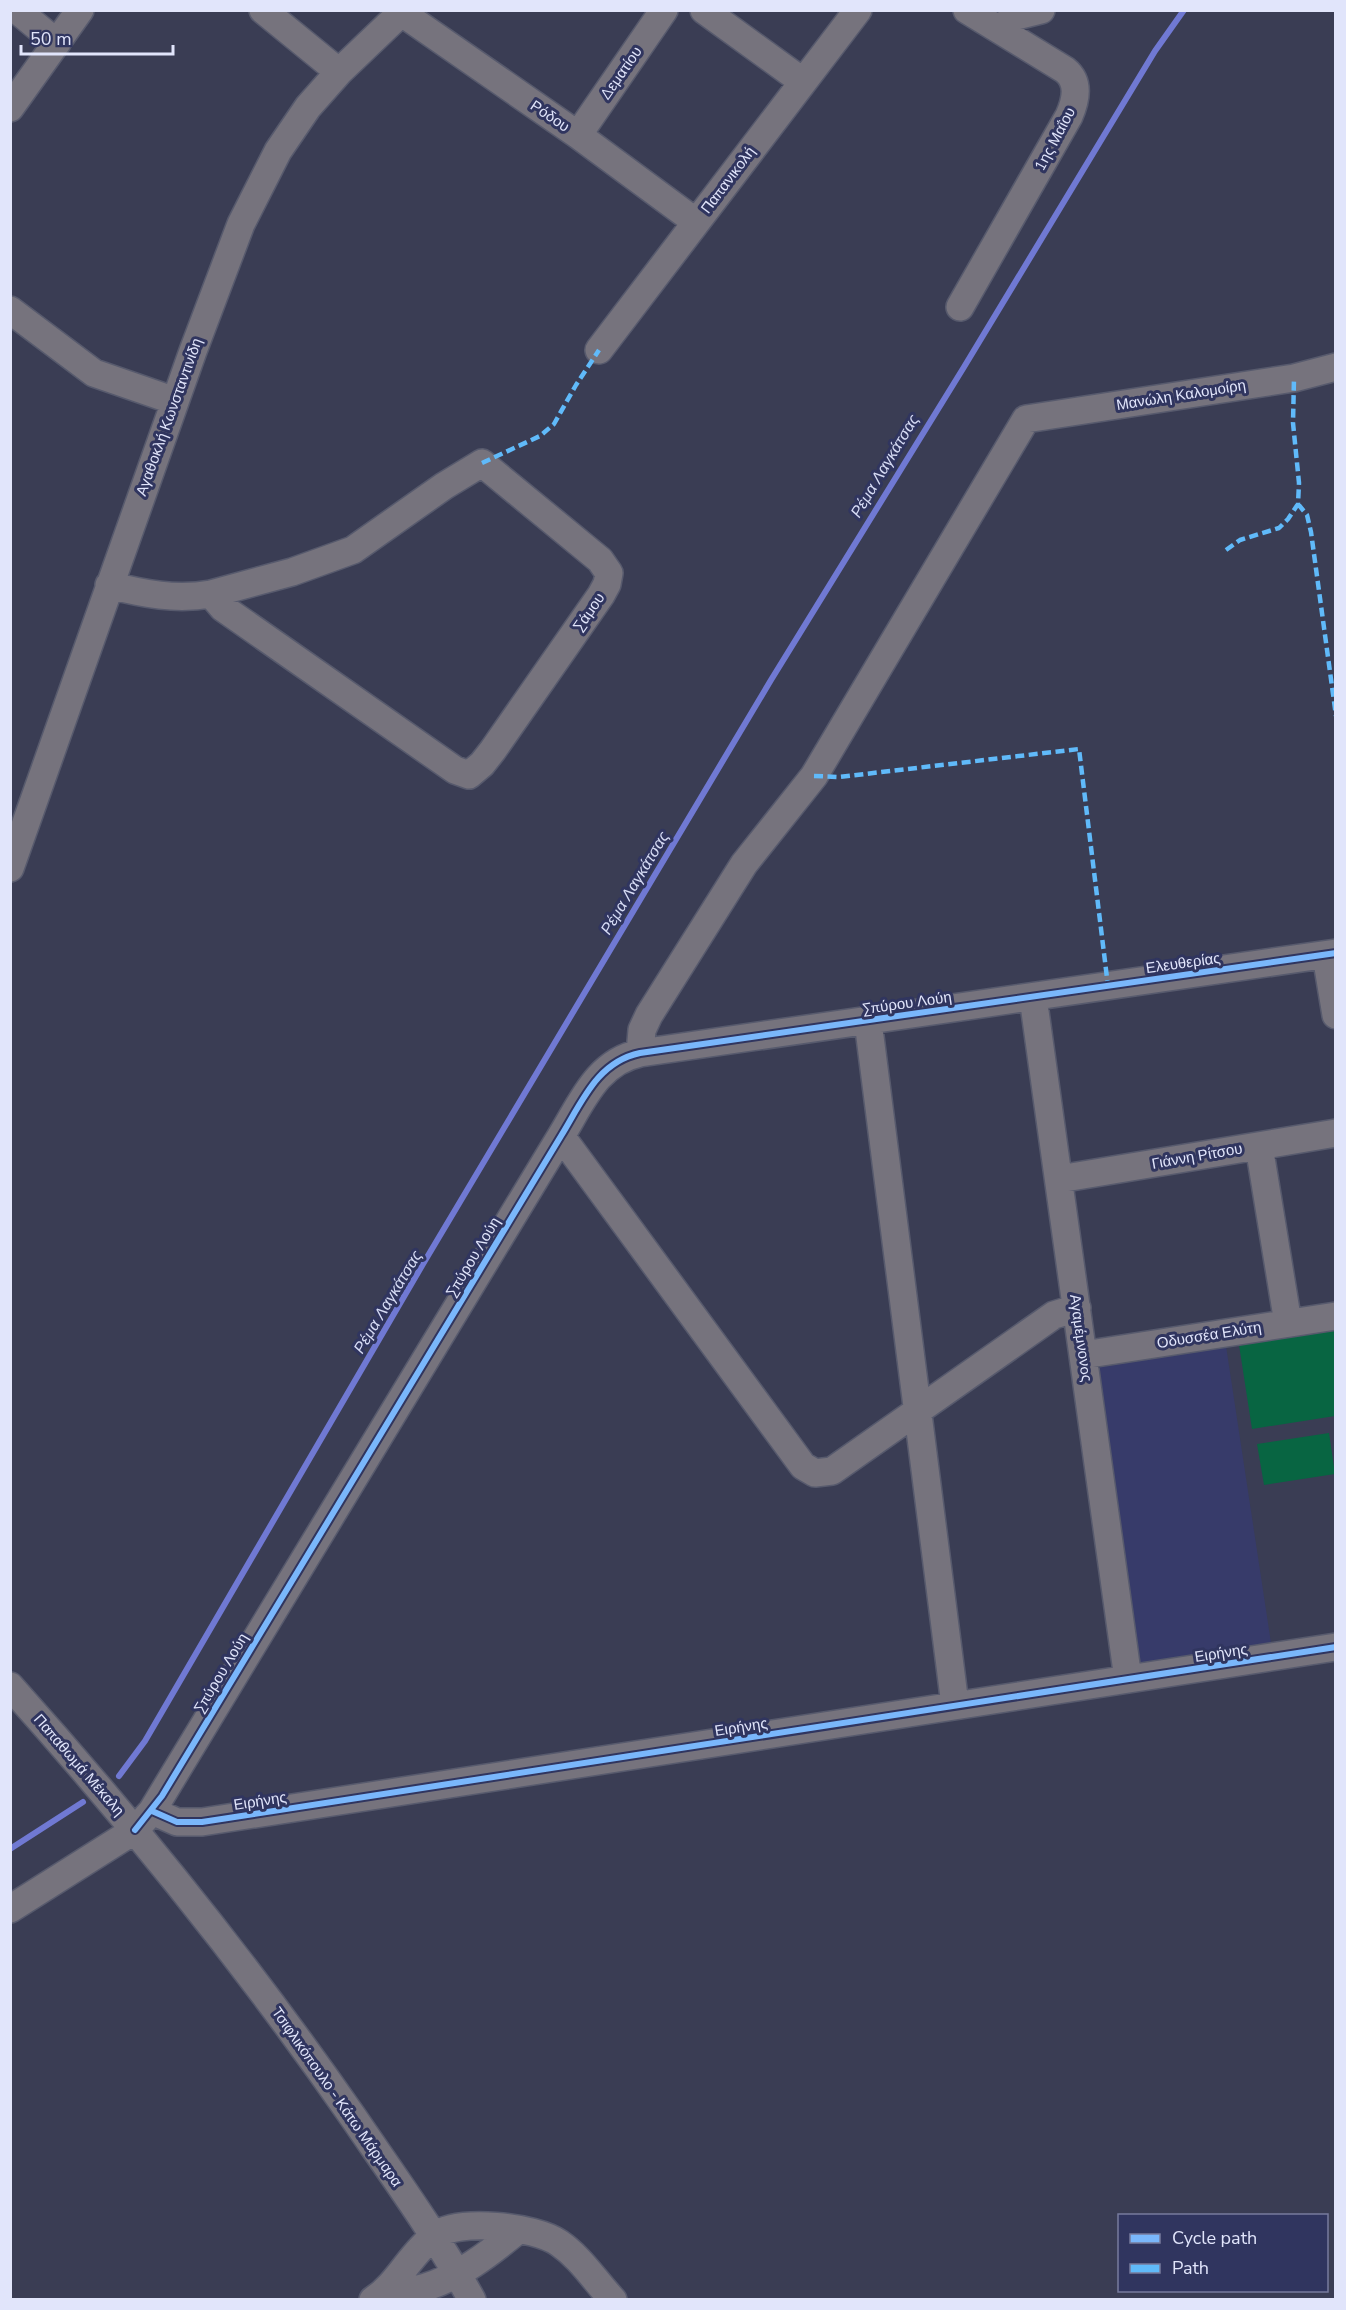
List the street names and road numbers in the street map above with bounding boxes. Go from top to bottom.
street label: Δεματίου [595,42,647,104]
street label: Ρόδου [526,96,574,136]
street label: 1ης Μαΐου [1030,104,1080,174]
street label: Παπανικολή [696,142,760,218]
street label: Αγαθοκλή Κωνσταντινίδη [131,335,207,499]
street label: Μανώλη Καλομοίρη [1115,375,1247,415]
street label: Σάμου [569,589,609,635]
street label: Ελευθερίας [1144,948,1222,978]
street label: Σπύρου Λούη [861,987,953,1019]
street label: Γιάννη Ρίτσου [1150,1138,1244,1174]
street label: Σπύρου Λούη [441,1213,505,1301]
street label: Αγαμέμνονoς [1065,1293,1097,1383]
street label: Οδυσσέα Ελύτη [1155,1317,1263,1353]
street label: Σπύρου Λούη [189,1629,253,1717]
street label: Ειρήνης [1193,1639,1249,1667]
street label: Παπαθωμά Μέκαλη [29,1710,129,1820]
street label: Ειρήνης [713,1713,769,1741]
street label: Ειρήνης [232,1787,288,1815]
street label: Τσιφλικόπουλο - Κάτω Μάρμαρα [267,2003,407,2191]

